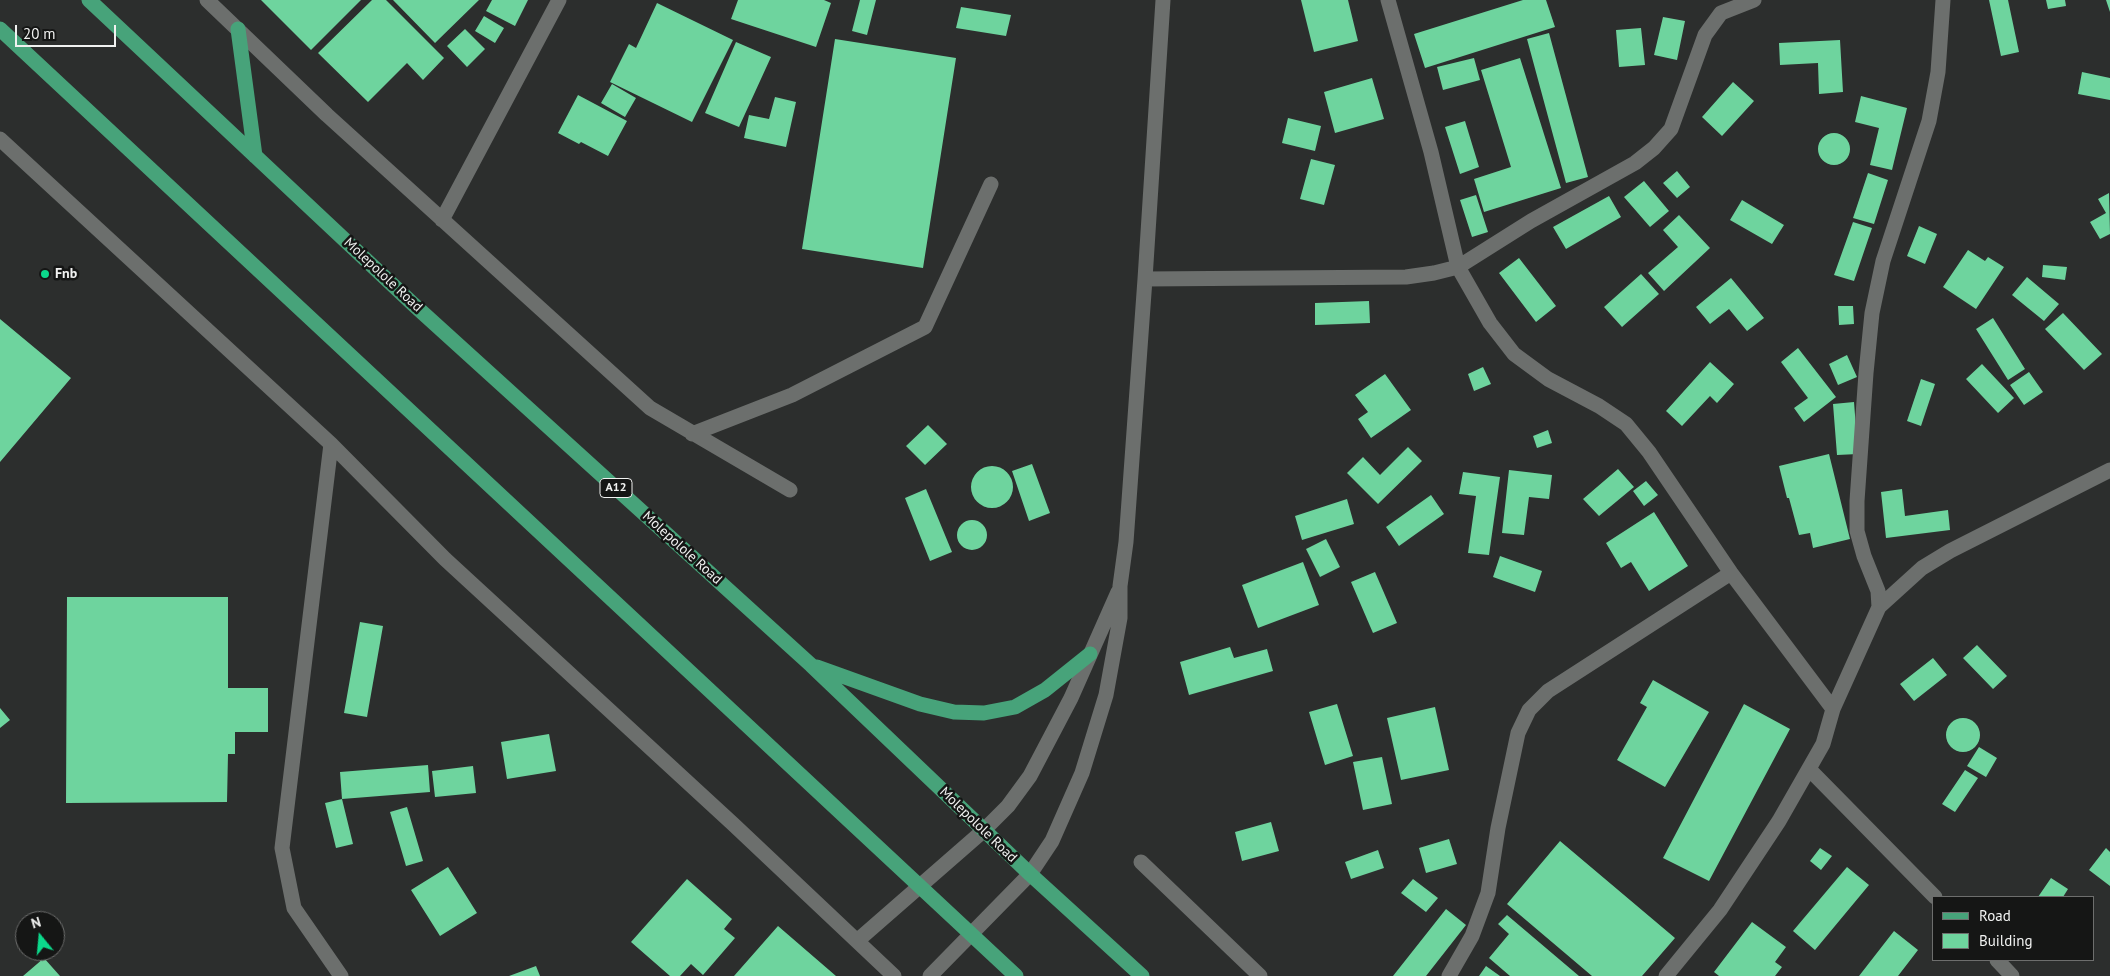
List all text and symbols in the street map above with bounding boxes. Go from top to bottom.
scale bar [18,15,119,47]
text: 20 m [23,24,56,43]
street label: Molepolole Road [340,234,426,316]
place label: Fnb [55,266,77,282]
marker: Fnb [39,268,51,280]
road number: A12 [600,478,632,498]
street label: Molepolole Road [639,508,725,588]
street label: Molepolole Road [936,784,1020,866]
legend [1932,896,2095,961]
text: Road [1979,906,2011,925]
north arrow [15,911,65,961]
text: N [29,913,43,933]
text: Building [1979,931,2033,950]

